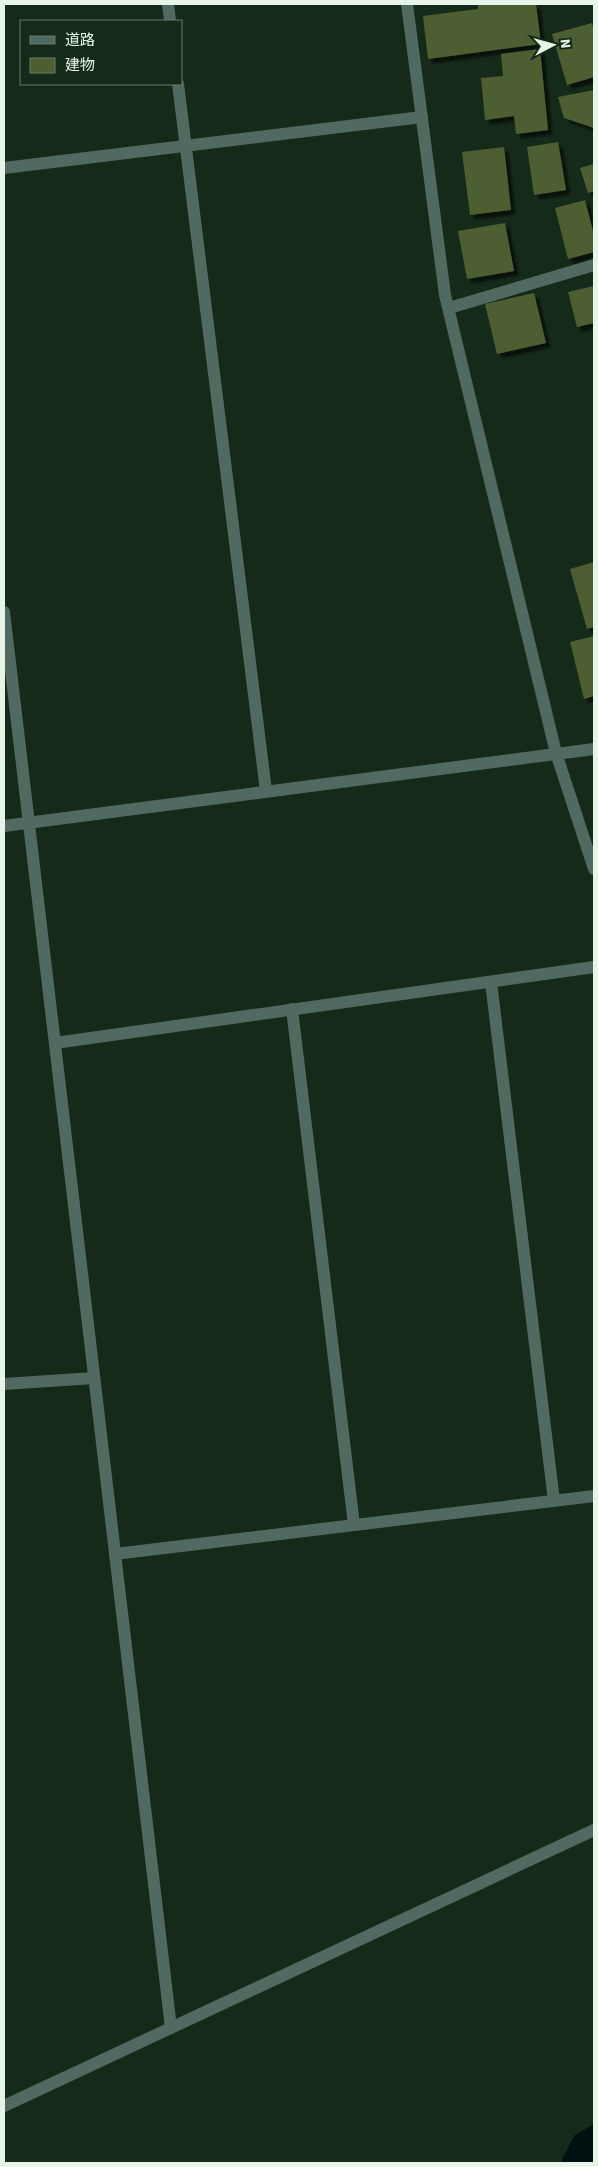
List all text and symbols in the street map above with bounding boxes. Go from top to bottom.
legend [20,20,182,85]
north arrow [528,20,578,70]
text: 道路 [65,30,95,51]
text: N [555,38,575,49]
text: 建物 [65,55,95,76]

